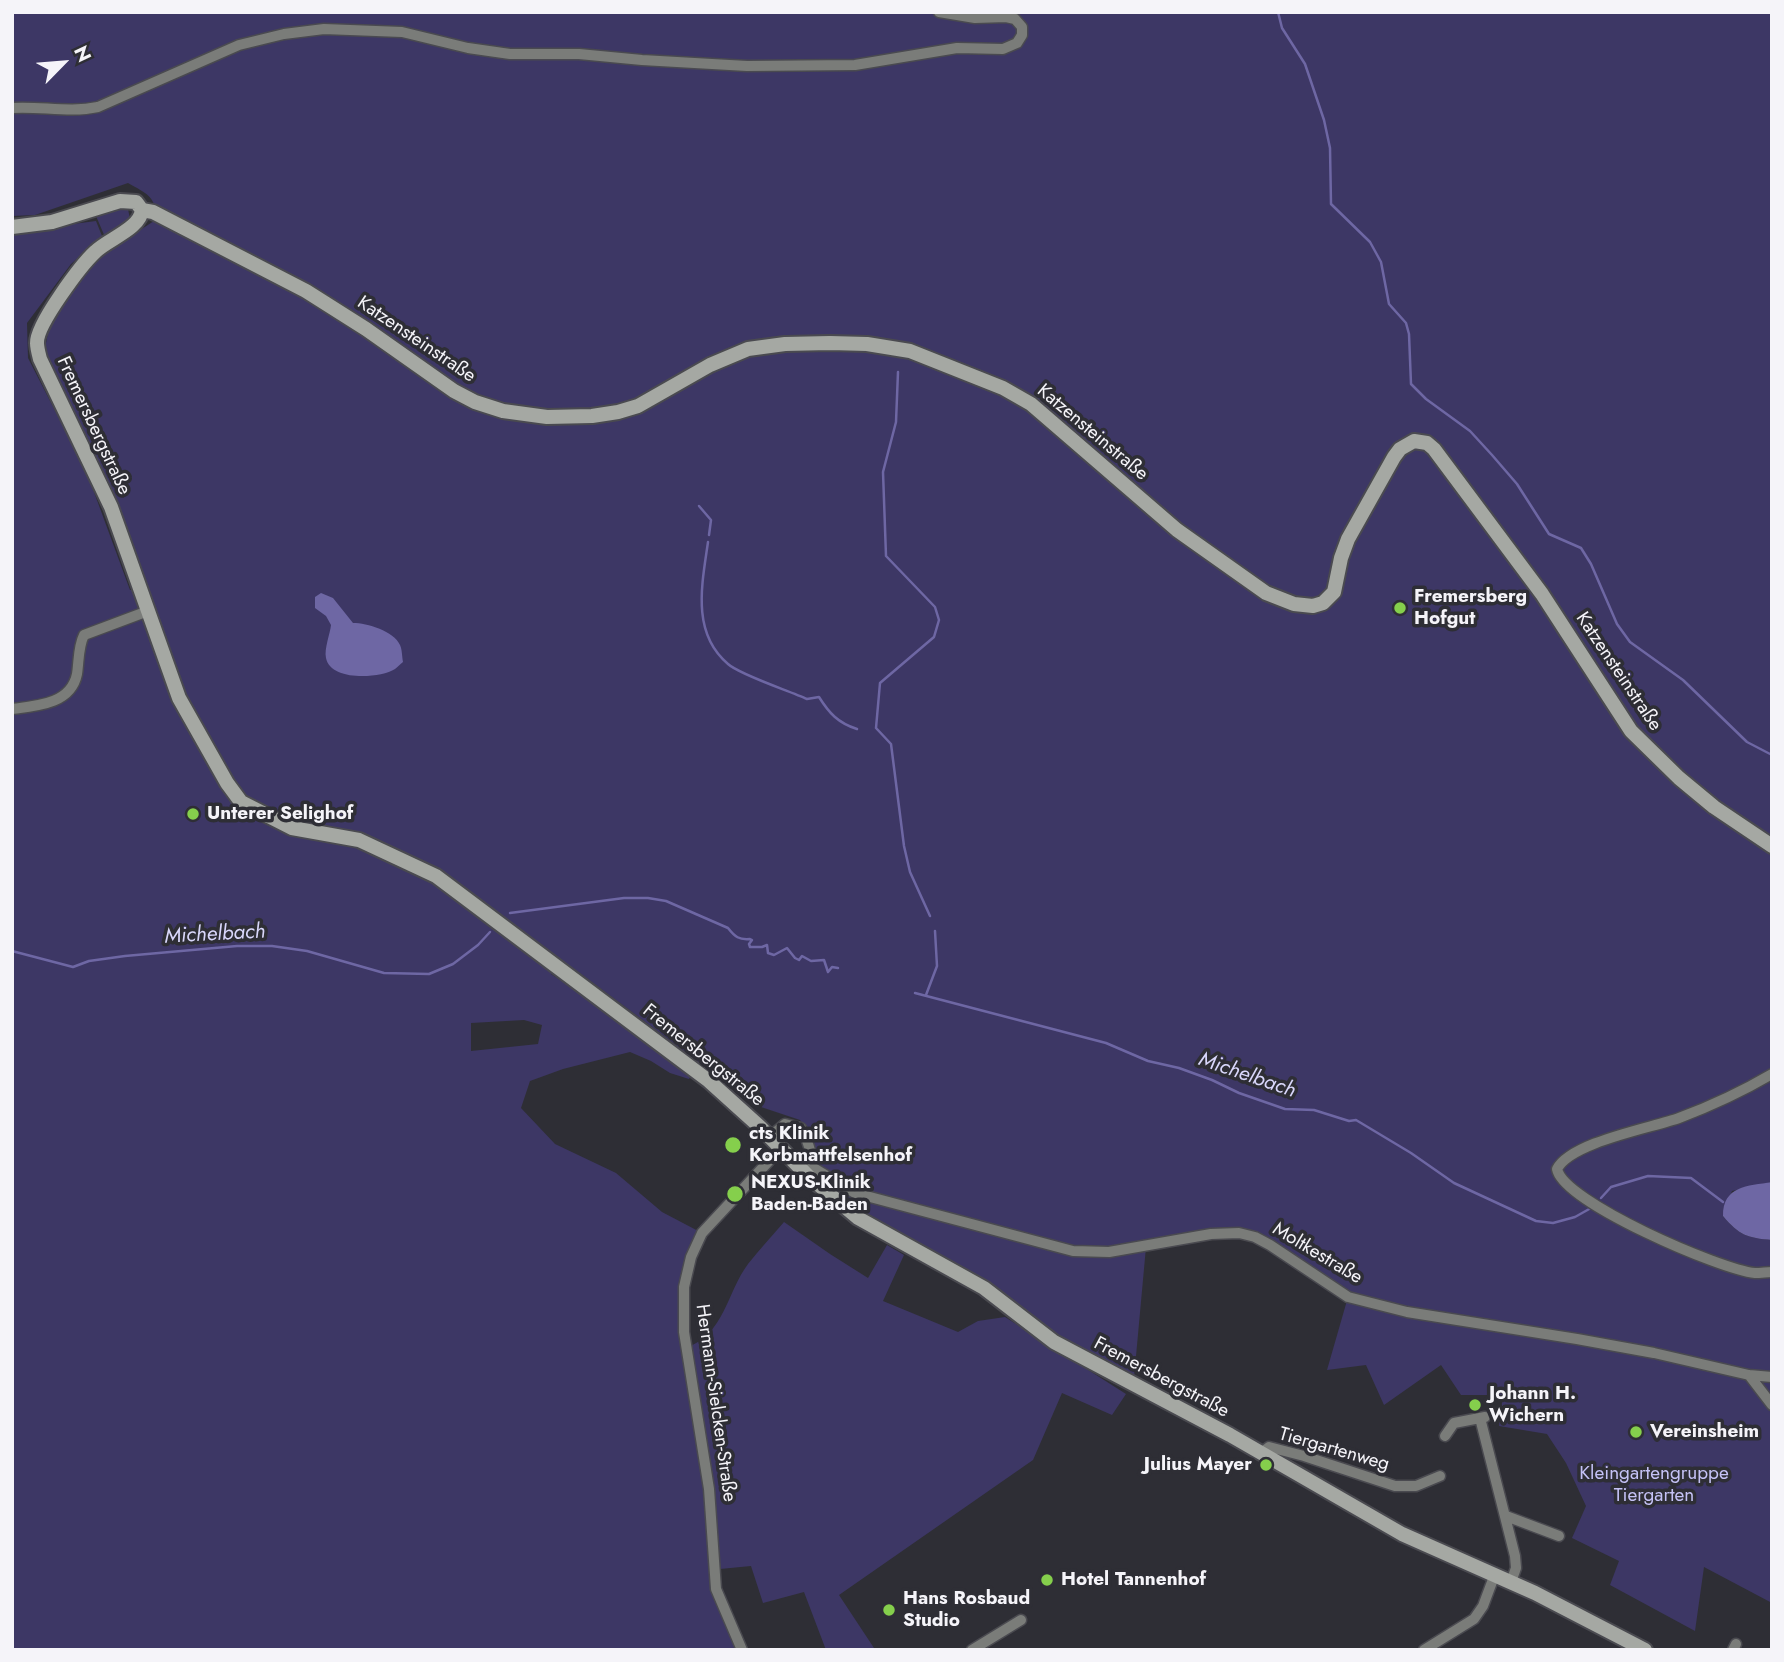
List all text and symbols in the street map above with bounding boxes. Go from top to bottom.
north arrow [28,28,98,98]
text: N [67,41,98,66]
street label: Katzensteinstraße [352,292,480,388]
street label: Fremersbergstraße [51,353,135,499]
street label: Katzensteinstraße [1032,380,1152,486]
place label: Fremersberg Hofgut [1414,586,1527,630]
marker: Fremersberg Hofgut [1392,600,1408,616]
street label: Katzensteinstraße [1570,608,1666,736]
place label: Unterer Selighof [207,803,353,825]
marker: Unterer Selighof [185,806,201,822]
water label: Michelbach [164,920,266,950]
street label: Fremersbergstraße [638,1000,768,1112]
water label: Michelbach [1195,1048,1299,1104]
place label: cts Klinik Korbmattfelsenhof [749,1123,912,1167]
marker: cts Klinik Korbmattfelsenhof [723,1135,743,1155]
place label: NEXUS-Klinik Baden-Baden [751,1172,871,1216]
marker: NEXUS-Klinik Baden-Baden [725,1184,745,1204]
street label: Moltkestraße [1268,1218,1366,1290]
street label: Hermann-Sielcken-Straße [690,1303,740,1503]
street label: Fremersbergstraße [1089,1333,1233,1423]
place label: Johann H. Wichern [1489,1383,1576,1427]
marker: Johann H. Wichern [1467,1397,1483,1413]
place label: Vereinsheim [1650,1421,1759,1443]
street label: Tiergartenweg [1276,1423,1392,1477]
marker: Vereinsheim [1628,1424,1644,1440]
place label: Julius Mayer [1144,1454,1252,1476]
marker: Julius Mayer [1258,1457,1274,1473]
park label: Kleingartengruppe Tiergarten [1579,1463,1729,1507]
place label: Hotel Tannenhof [1061,1569,1206,1591]
marker: Hotel Tannenhof [1039,1572,1055,1588]
place label: Hans Rosbaud Studio [903,1588,1030,1632]
marker: Hans Rosbaud Studio [881,1602,897,1618]

